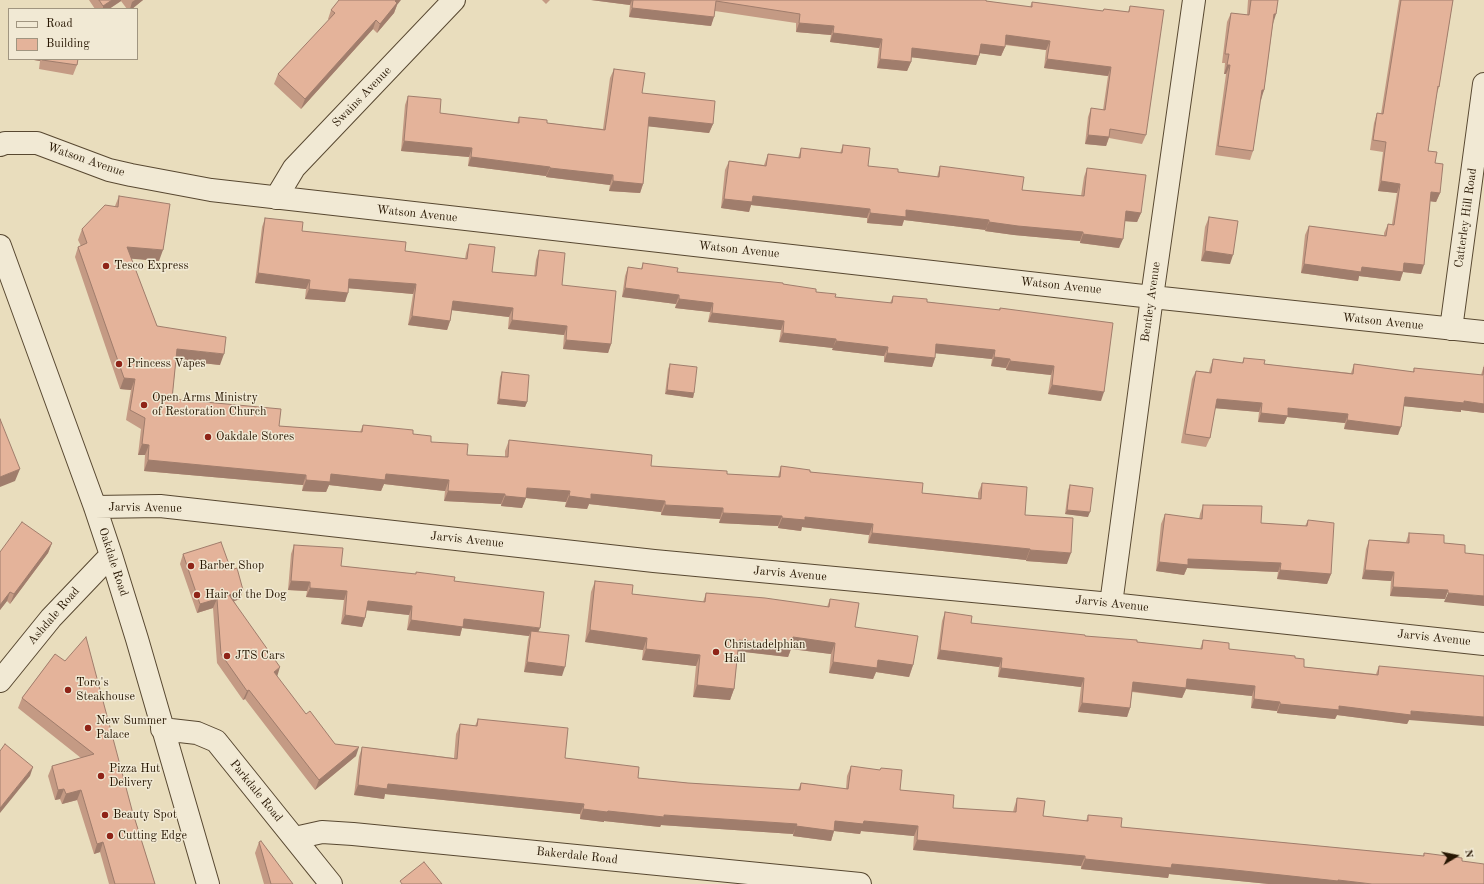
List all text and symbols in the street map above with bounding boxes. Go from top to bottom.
legend [8,8,138,60]
text: Road [46,18,73,30]
text: Building [46,38,90,50]
street label: Swains Avenue [329,64,395,130]
street label: Watson Avenue [45,140,127,180]
street label: Catterley Hill Road [1452,167,1480,269]
street label: Watson Avenue [376,203,458,225]
street label: Watson Avenue [698,239,780,261]
place label: Tesco Express [114,259,189,273]
marker: Tesco Express [101,261,111,271]
street label: Bentley Avenue [1138,261,1164,343]
street label: Watson Avenue [1020,275,1102,297]
street label: Watson Avenue [1342,311,1424,333]
place label: Princess Vapes [127,357,206,371]
marker: Princess Vapes [114,359,124,369]
place label: Open Arms Ministry of Restoration Church [152,391,266,419]
marker: Open Arms Ministry of Restoration Church [139,400,149,410]
place label: Oakdale Stores [216,430,294,444]
marker: Oakdale Stores [203,432,213,442]
street label: Jarvis Avenue [108,500,182,516]
street label: Oakdale Road [95,526,131,598]
street label: Jarvis Avenue [430,529,504,551]
place label: Barber Shop [199,559,264,573]
marker: Barber Shop [186,561,196,571]
street label: Jarvis Avenue [753,564,827,584]
street label: Ashdale Road [25,584,83,648]
place label: Hair of the Dog [205,588,287,602]
marker: Hair of the Dog [192,590,202,600]
street label: Jarvis Avenue [1075,593,1149,615]
street label: Jarvis Avenue [1397,627,1471,649]
place label: Christadelphian Hall [724,638,805,666]
marker: Christadelphian Hall [711,647,721,657]
place label: JTS Cars [235,649,285,663]
marker: JTS Cars [222,651,232,661]
place label: Toro's Steakhouse [76,676,135,704]
marker: Toro's Steakhouse [63,685,73,695]
place label: New Summer Palace [96,714,167,742]
marker: New Summer Palace [83,723,93,733]
street label: Parkdale Road [227,757,285,825]
place label: Pizza Hut Delivery [109,762,160,790]
marker: Pizza Hut Delivery [96,771,106,781]
place label: Beauty Spot [113,808,177,822]
marker: Beauty Spot [100,810,110,820]
place label: Cutting Edge [118,829,187,843]
marker: Cutting Edge [105,831,115,841]
north arrow [1436,836,1476,876]
street label: Bakerdale Road [536,845,618,867]
text: N [1462,849,1474,859]

